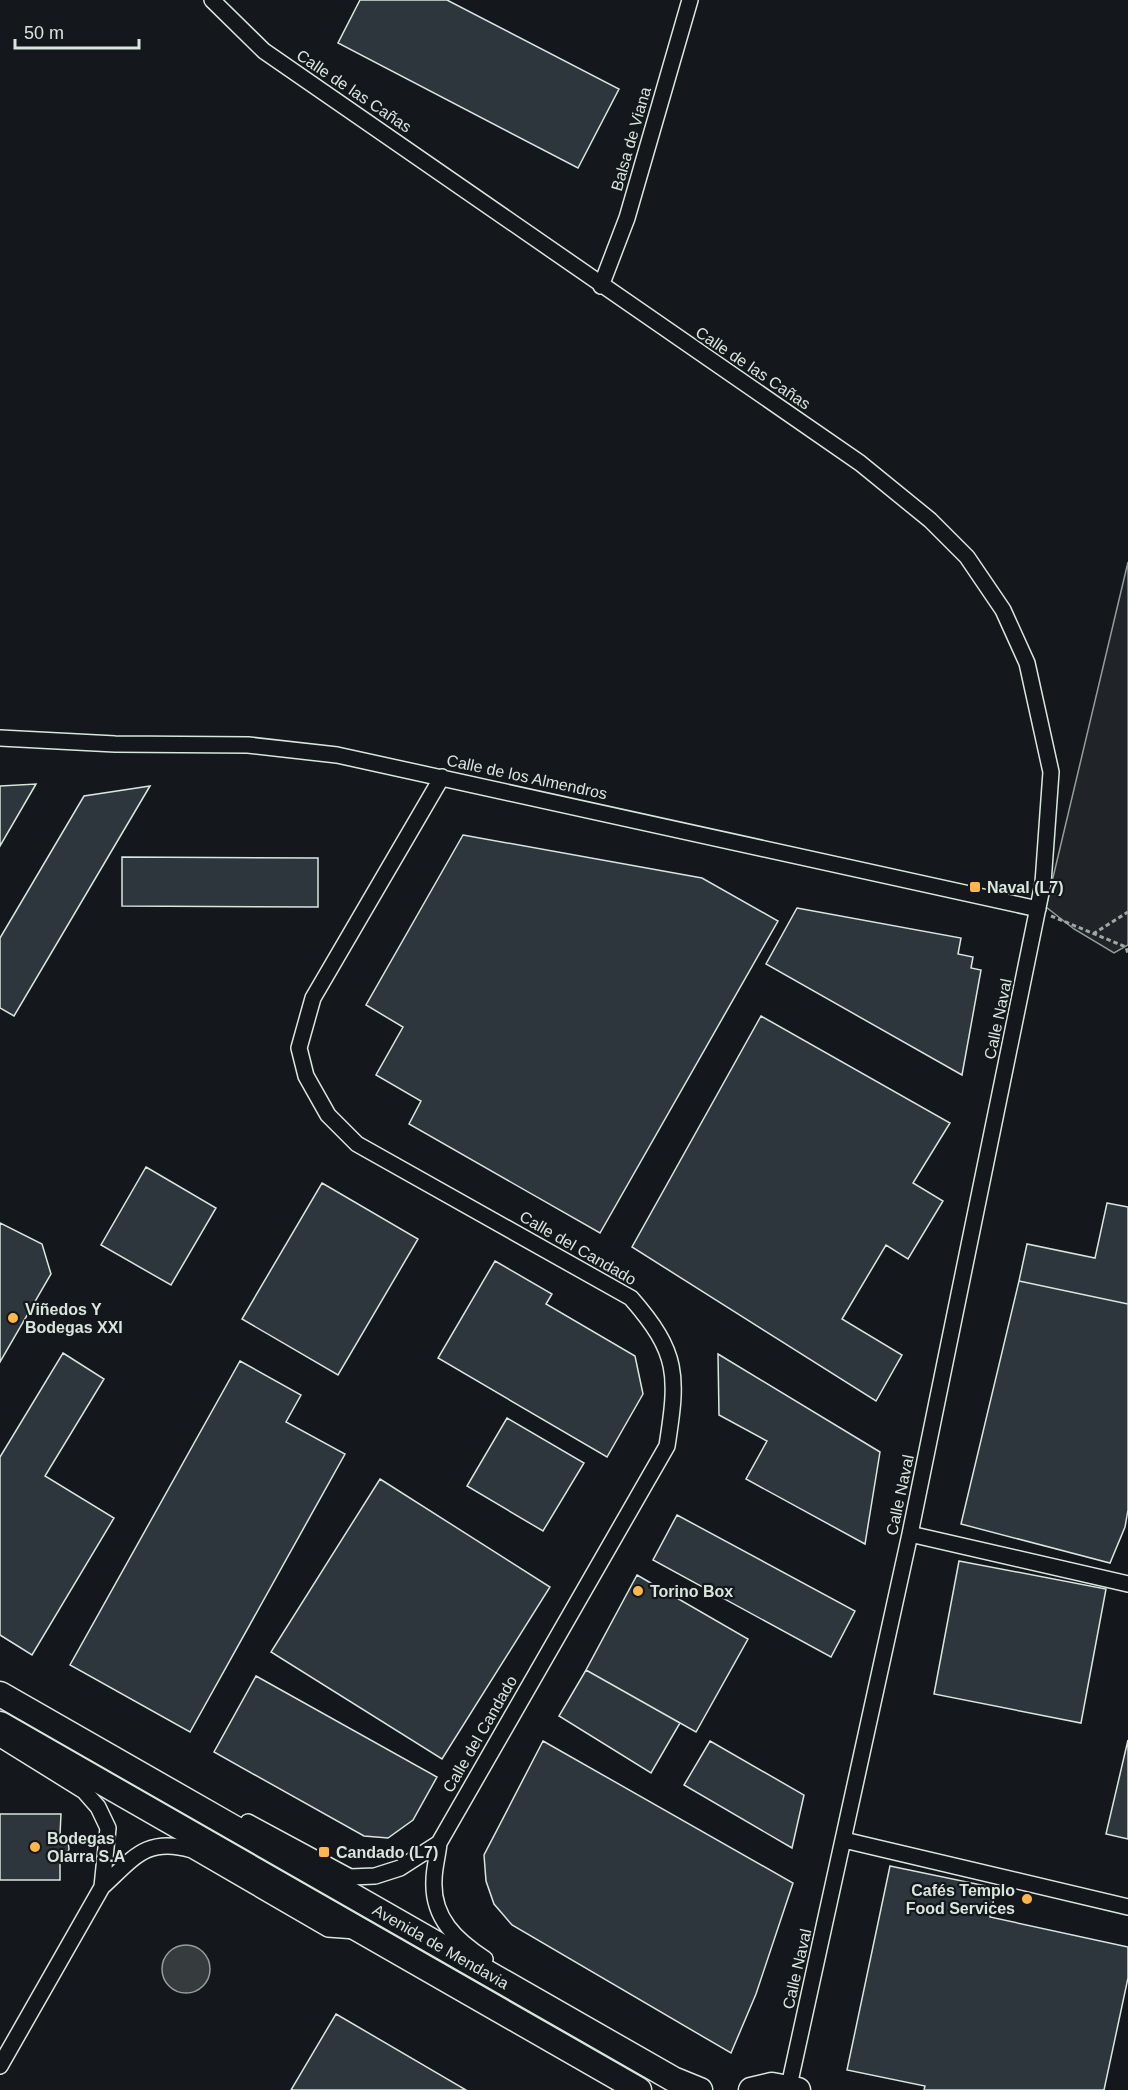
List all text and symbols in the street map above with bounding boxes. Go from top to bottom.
scale bar [15,12,140,50]
text: 50 m [24,23,64,43]
street label: Calle de las Cañas [294,46,414,136]
street label: Balsa de Viana [608,85,654,193]
street label: Calle de las Cañas [693,323,813,413]
street label: Calle de los Almendros [445,752,609,802]
place label: Naval (L7) [987,879,1063,896]
marker: Naval (L7) [968,880,982,894]
street label: Calle Naval [981,977,1015,1061]
street label: Calle del Candado [517,1208,639,1288]
place label: Viñedos Y Bodegas XXI [25,1301,123,1336]
marker: Viñedos Y Bodegas XXI [6,1311,20,1325]
street label: Calle Naval [883,1453,917,1537]
place label: Torino Box [650,1583,733,1600]
marker: Torino Box [631,1584,645,1598]
street label: Calle del Candado [440,1673,520,1795]
place label: Bodegas Olarra S.A [47,1830,126,1865]
marker: Bodegas Olarra S.A [28,1840,42,1854]
place label: Candado (L7) [336,1844,438,1861]
marker: Candado (L7) [317,1845,331,1859]
place label: Cafés Templo Food Services [906,1882,1015,1917]
marker: Cafés Templo Food Services [1020,1892,1034,1906]
street label: Avenida de Mendavia [370,1901,512,1992]
street label: Calle Naval [780,1927,814,2011]

